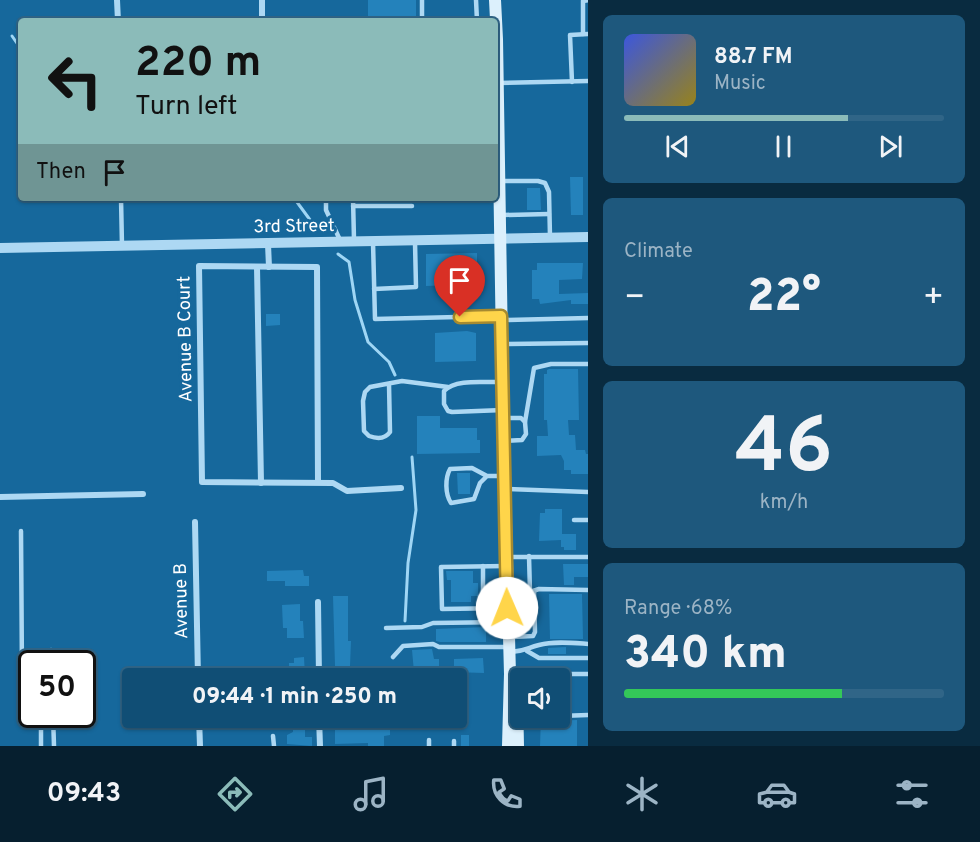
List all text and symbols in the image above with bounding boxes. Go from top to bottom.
text: 220 m [135,38,261,91]
icon: left [36,42,114,120]
text: 88.7 FM [714,44,792,71]
text: Music [714,71,766,97]
text: Turn left [135,90,237,124]
icon: previous [661,130,694,163]
icon: pause [767,130,800,163]
icon: next [874,130,907,163]
icon: arrive [98,156,131,189]
text: Then [36,159,86,186]
street label: 3rd Street [253,215,335,239]
text: Climate [624,239,693,265]
pin [434,255,485,317]
icon: arrive [443,264,476,297]
text: 22° [747,270,821,327]
street label: Avenue B Court [173,276,199,402]
text: − [624,278,645,320]
text: + [923,278,944,320]
text: 46 [735,401,833,500]
text: km/h [760,490,808,516]
street label: Avenue B [170,563,194,639]
position arrow [475,576,539,640]
text: Range · 68% [624,596,732,622]
text: 340 km [624,627,787,684]
speed limit sign: 50 [18,650,96,728]
map controls [510,668,570,728]
button: sound [510,668,570,728]
text: 09:44 · 1 min · 250 m [192,684,397,711]
icon: directions [214,773,256,815]
icon: music [350,773,392,815]
icon: phone [485,773,527,815]
icon: climate [621,773,663,815]
icon: car [756,773,798,815]
icon: filters [891,773,933,815]
text: 09:43 [47,777,121,811]

